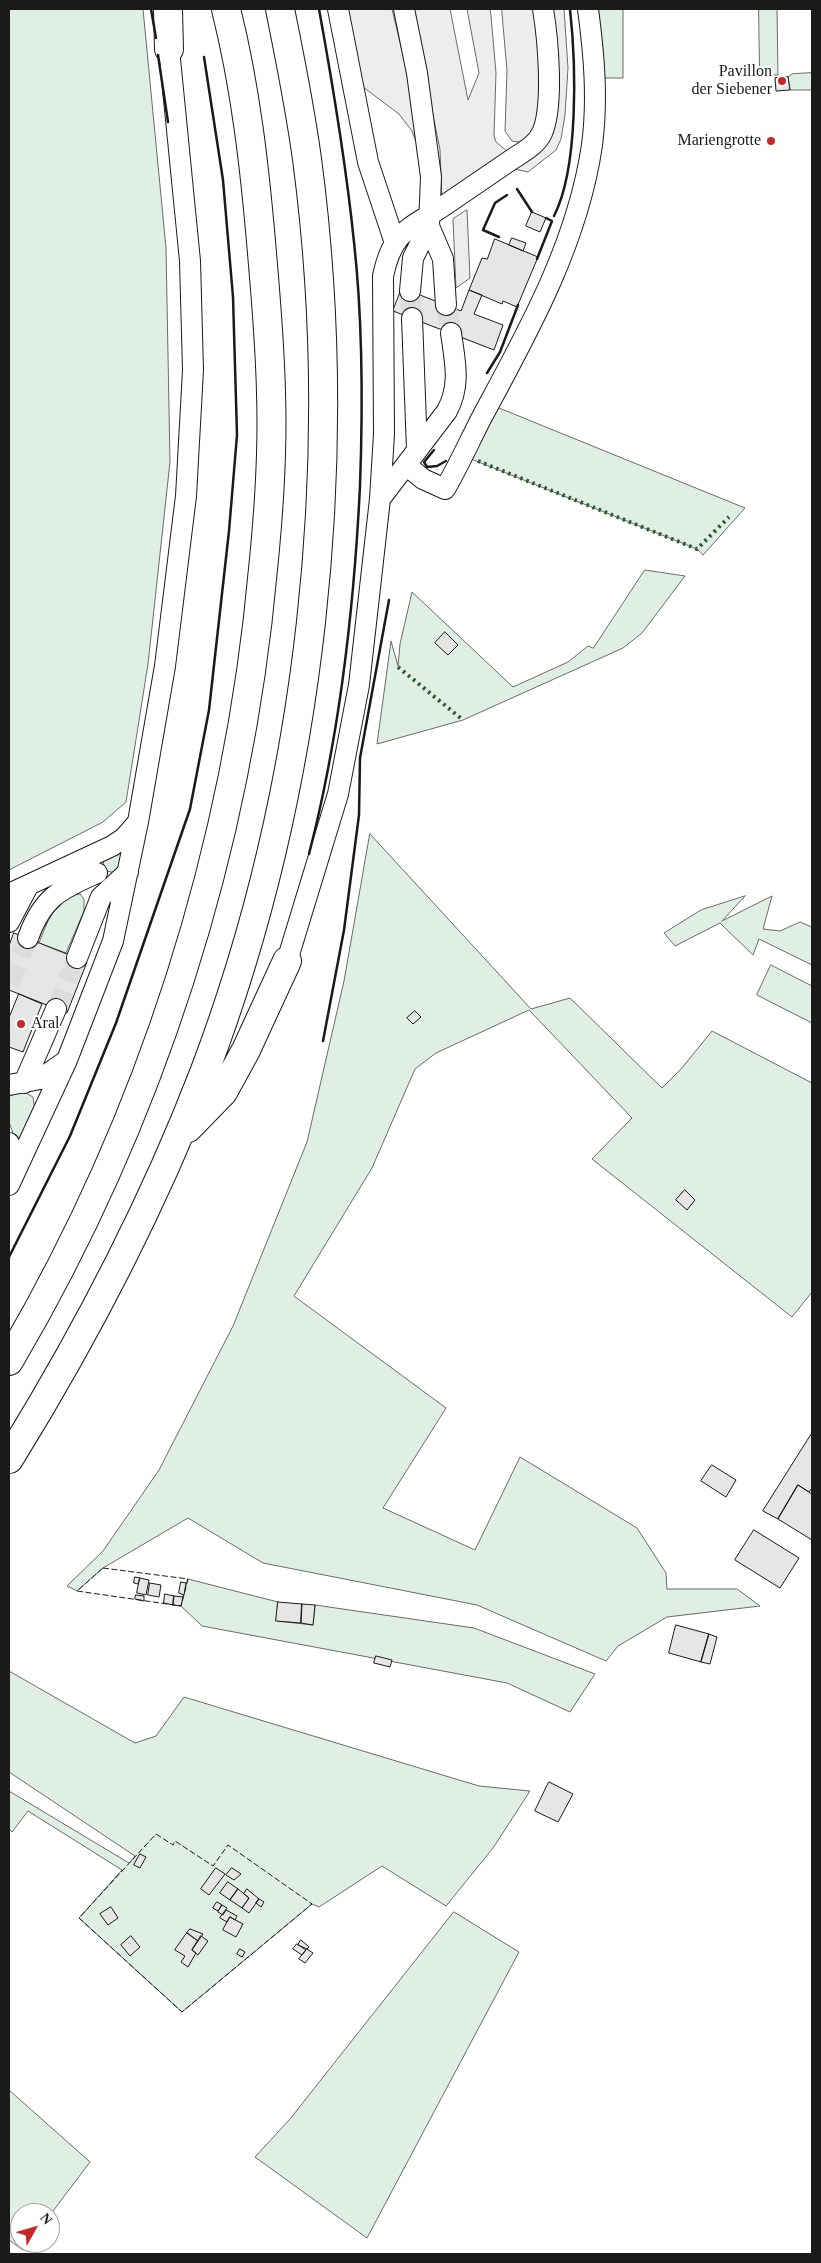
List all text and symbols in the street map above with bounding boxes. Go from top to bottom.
place label: Pavillon der Siebener [692,62,772,100]
marker: Pavillon der Siebener [776,75,788,87]
place label: Mariengrotte [677,131,761,151]
marker: Mariengrotte [765,135,777,147]
place label: Aral [31,1014,59,1034]
marker: Aral [15,1018,27,1030]
north arrow [10,2203,60,2253]
text: N [37,2210,55,2228]

